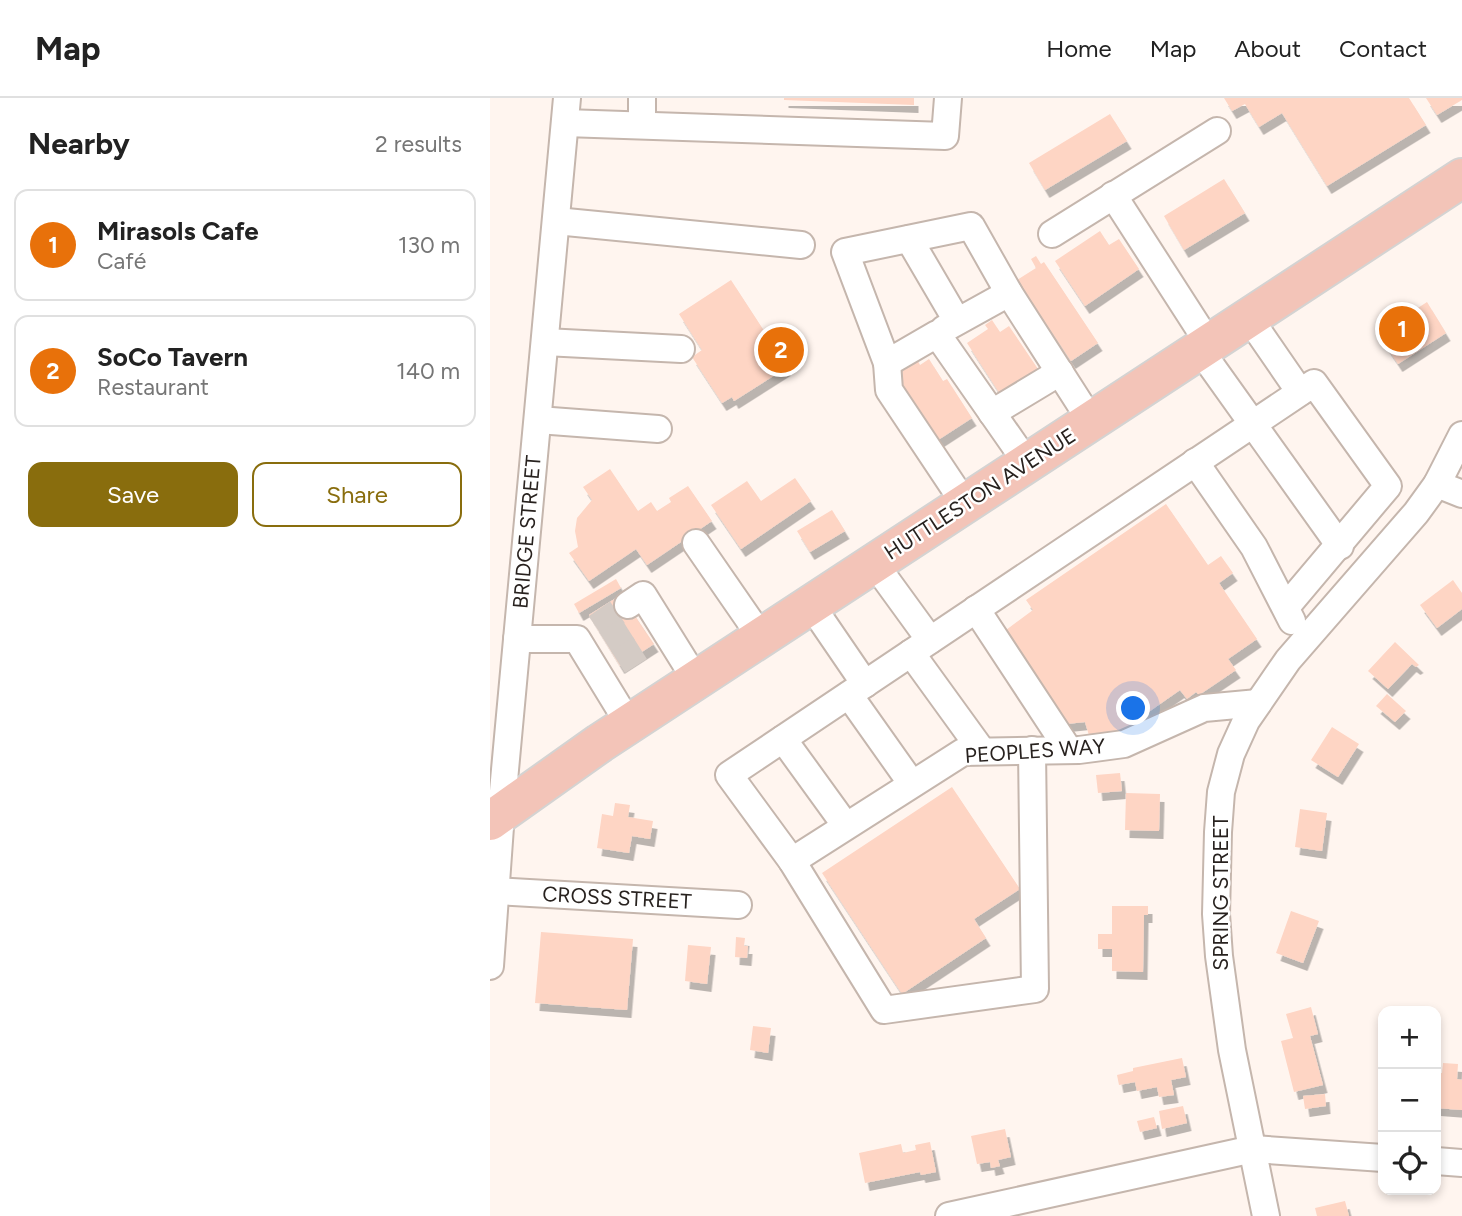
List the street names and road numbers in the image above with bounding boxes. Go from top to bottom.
street label: HUTTLESTON AVENUE [879,422,1080,565]
street label: BRIDGE STREET [507,454,546,610]
street label: PEOPLES WAY [964,733,1106,768]
street label: SPRING STREET [1208,815,1233,971]
street label: CROSS STREET [542,881,693,914]

